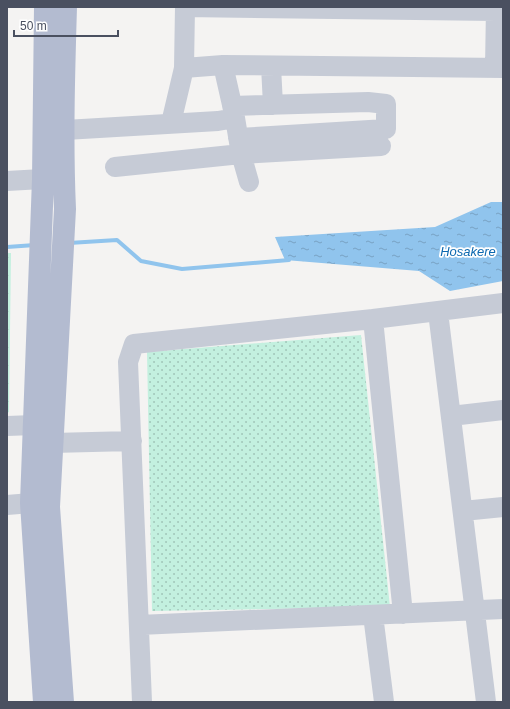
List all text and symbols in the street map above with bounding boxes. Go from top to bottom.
scale bar [14,12,118,38]
text: 50 m [20,19,47,33]
water label: Hosakere [440,244,496,259]

